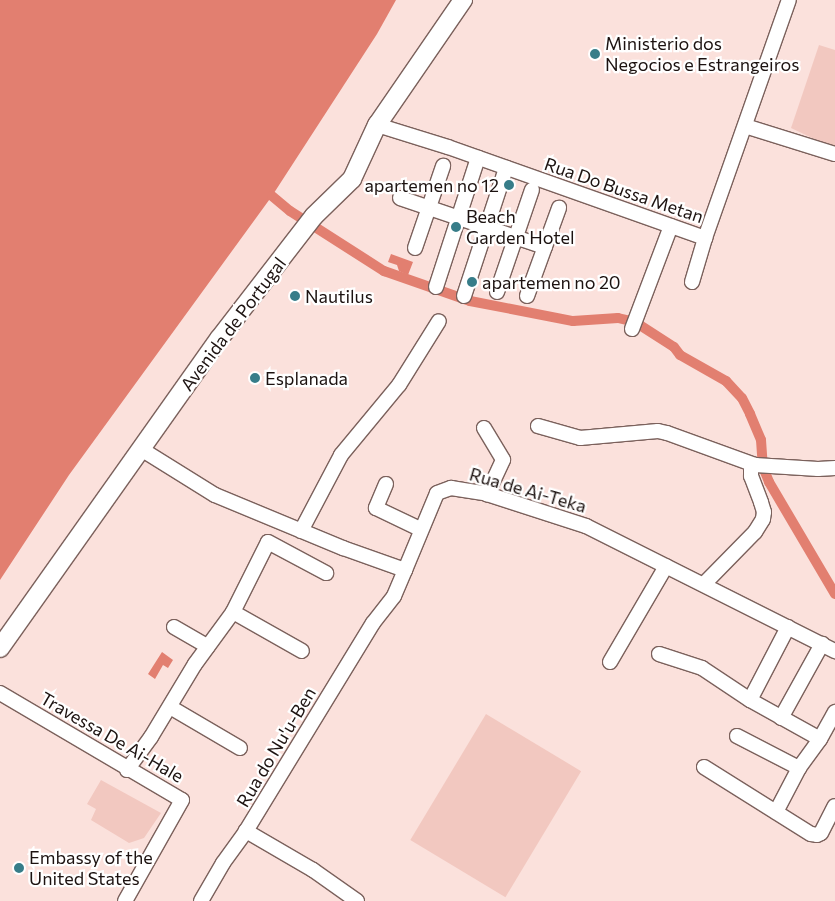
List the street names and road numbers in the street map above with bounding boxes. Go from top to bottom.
street label: Rua Do Bussa Metan [542,153,706,227]
street label: Avenida de Portugal [176,253,290,395]
street label: Rua de Ai-Teka [467,463,589,517]
street label: Rua do Nu'u-Ben [232,683,320,811]
street label: Travessa De Ai-Hale [37,687,187,787]

